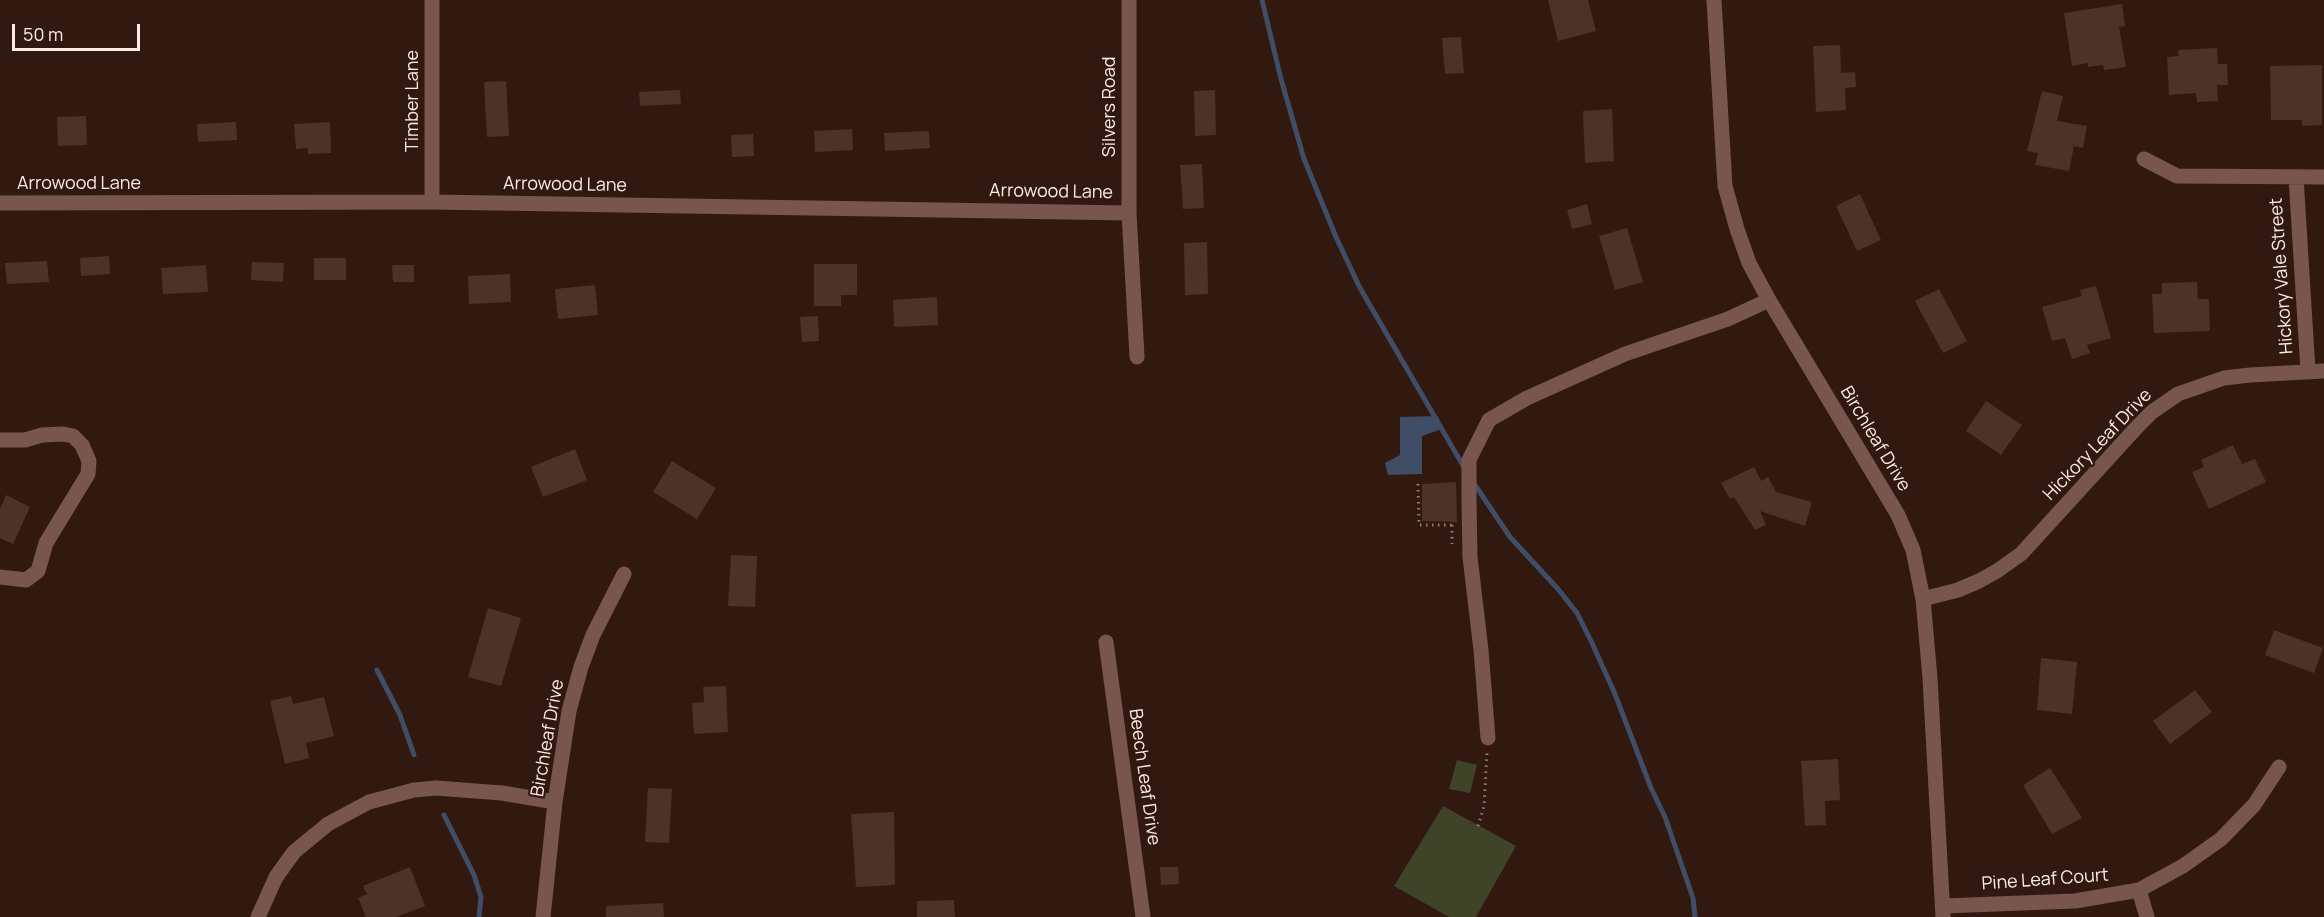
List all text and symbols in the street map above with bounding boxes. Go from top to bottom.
scale bar [15,12,142,50]
text: 50 m [23,22,63,46]
street label: Timber Lane [402,50,424,152]
street label: Silvers Road [1099,57,1121,157]
street label: Arrowood Lane [17,173,141,195]
street label: Arrowood Lane [503,173,627,197]
street label: Arrowood Lane [989,180,1113,204]
street label: Hickory Vale Street [2266,197,2298,355]
street label: Birchleaf Drive [1835,383,1915,495]
street label: Hickory Leaf Drive [2039,385,2157,505]
street label: Birchleaf Drive [527,678,569,798]
street label: Beech Leaf Drive [1124,707,1164,847]
street label: Pine Leaf Court [1981,865,2109,895]

